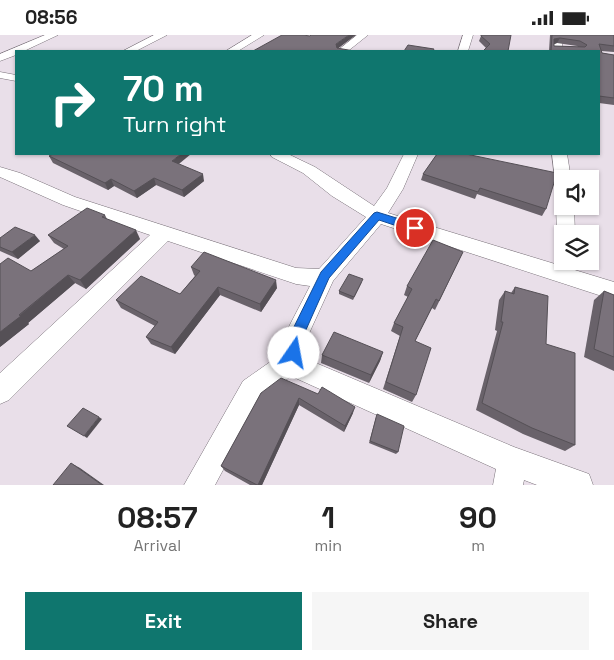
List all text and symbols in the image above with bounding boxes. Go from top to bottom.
text: 08:56 [25,5,78,30]
text: 70 m [123,67,204,111]
icon: right [40,70,105,135]
text: Turn right [123,110,226,138]
map controls [554,170,599,270]
button: sound [554,170,599,215]
pin [394,207,436,249]
icon: arrive [401,214,429,242]
button: layers [554,225,599,270]
position arrow [267,326,319,378]
text: 08:57 [117,498,198,537]
text: 1 [322,498,335,537]
text: 90 [459,498,497,537]
text: Arrival [134,535,181,556]
text: min [315,535,342,556]
text: m [471,535,485,556]
button: Exit [25,592,302,650]
button: Share [312,592,589,650]

